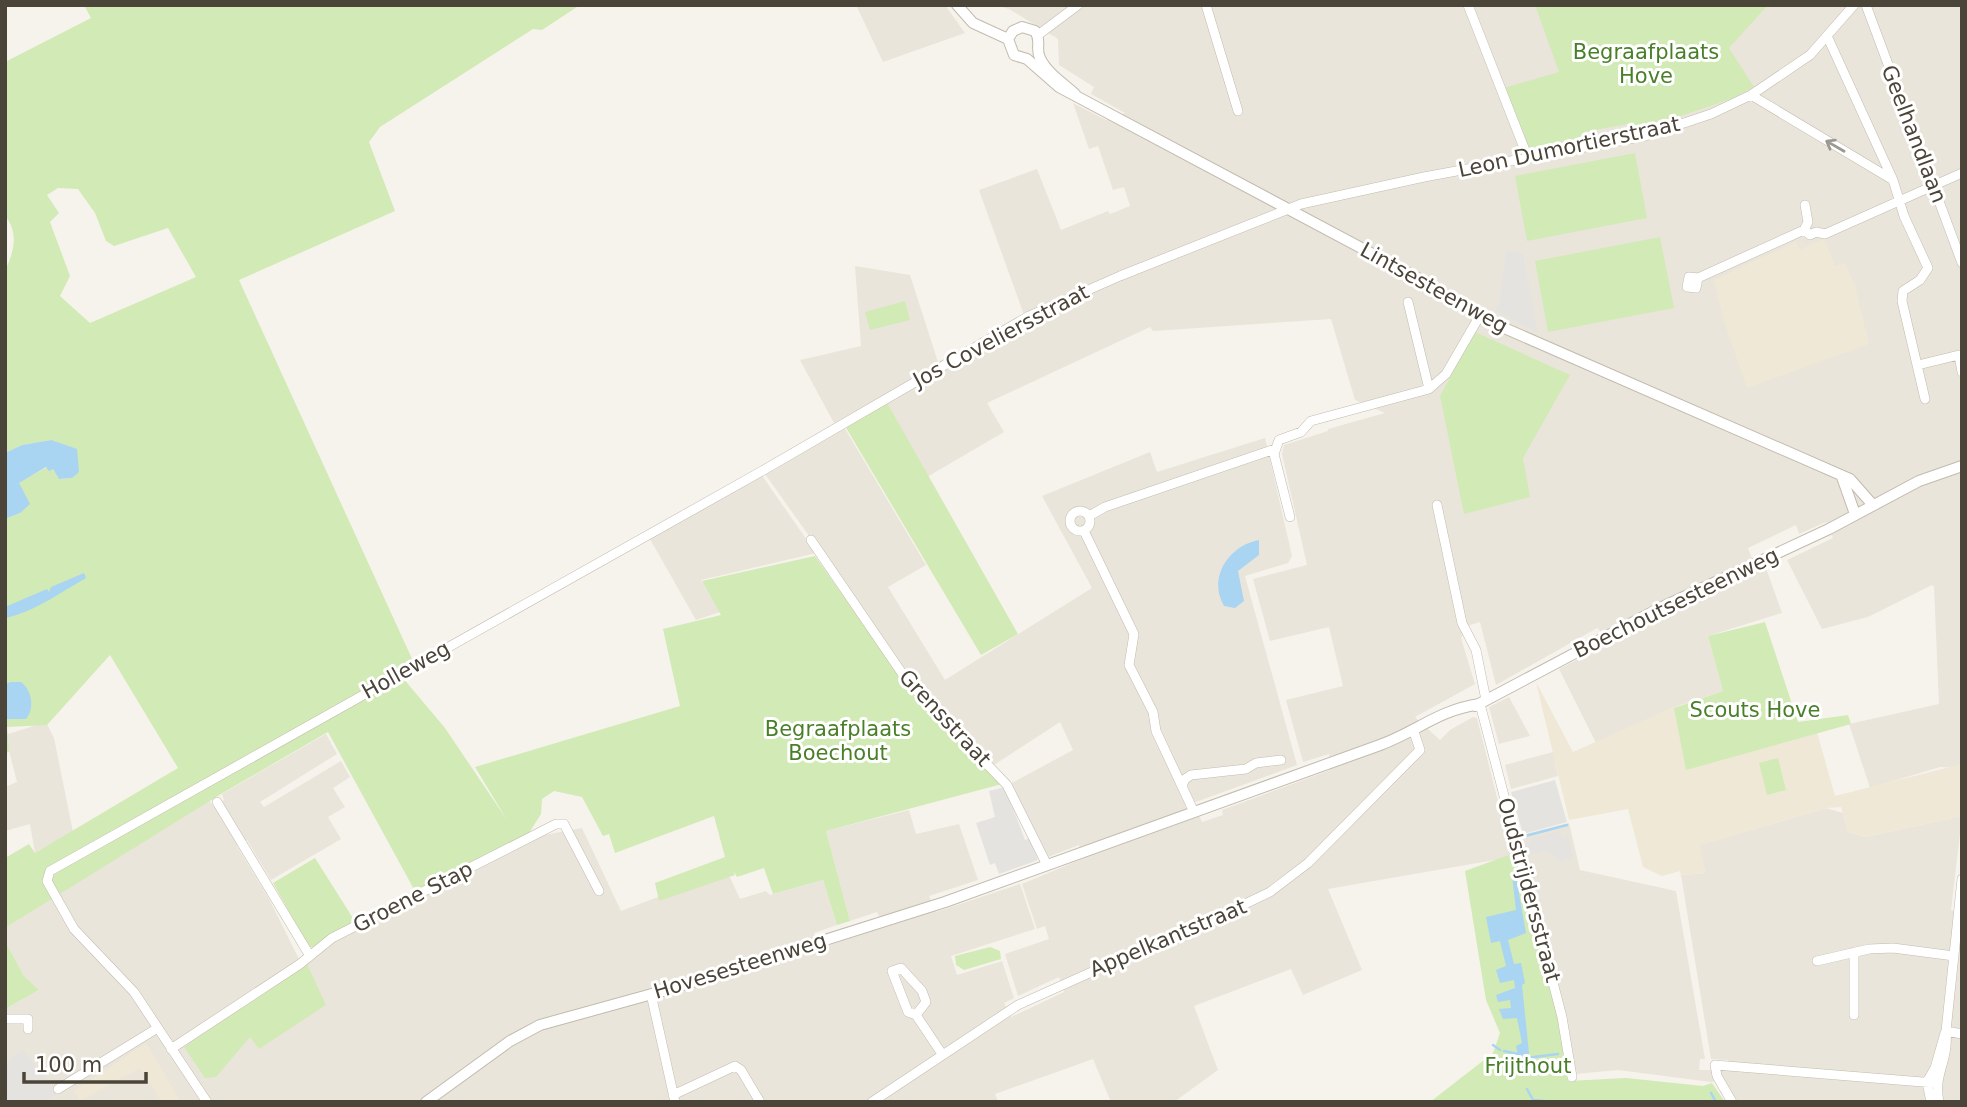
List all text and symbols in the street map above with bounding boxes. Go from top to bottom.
park label: Begraafplaats Hove [1573,40,1719,88]
street label: Geelhandlaan [1877,62,1951,206]
street label: Leon Dumortierstraat [1456,112,1682,182]
one-way arrow [1825,139,1845,153]
street label: Lintsesteenweg [1356,238,1512,338]
street label: Jos Coveliersstraat [907,280,1093,393]
street label: Boechoutsesteenweg [1570,543,1782,663]
street label: Holleweg [358,636,454,704]
street label: Grensstraat [894,665,996,771]
park label: Scouts Hove [1690,698,1820,722]
park label: Begraafplaats Boechout [765,717,911,765]
street label: Oudstrijdersstraat [1493,795,1565,985]
street label: Groene Stap [349,857,477,937]
street label: Appelkantstraat [1086,894,1250,982]
street label: Hovesesteenweg [651,928,829,1004]
scale bar [24,1040,147,1084]
text: 100 m [35,1053,102,1077]
park label: Frijthout [1485,1054,1571,1078]

